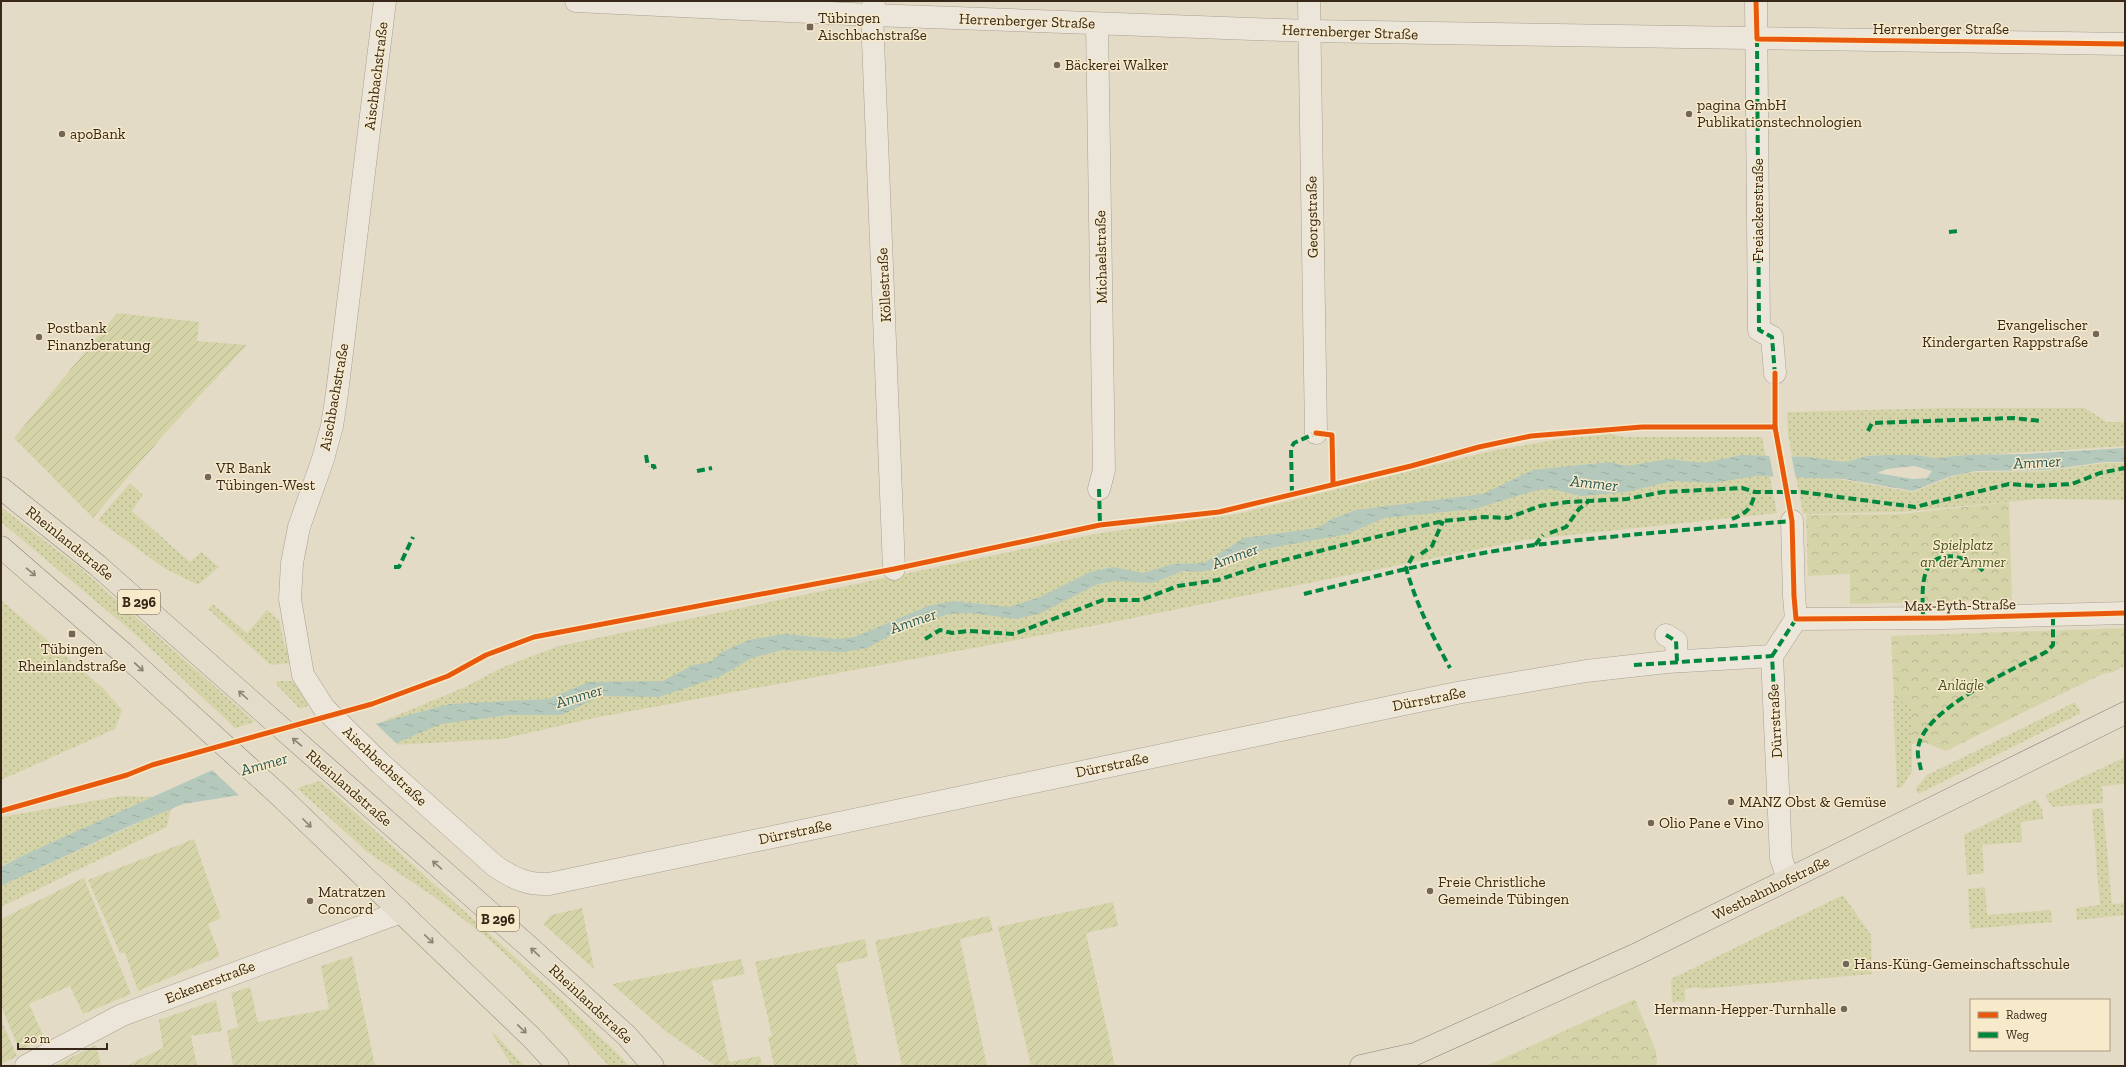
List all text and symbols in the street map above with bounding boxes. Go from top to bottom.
place label: Tübingen Aischbachstraße [818,9,927,44]
street label: Herrenberger Straße [959,10,1095,32]
street label: Herrenberger Straße [1873,20,2009,38]
street label: Aischbachstraße [360,21,392,131]
street label: Herrenberger Straße [1282,21,1418,43]
marker: Tübingen Aischbachstraße [805,22,815,32]
place label: Bäckerei Walker [1065,56,1169,74]
marker: Bäckerei Walker [1052,60,1062,70]
place label: pagina GmbH Publikationstechnologien [1697,96,1862,131]
marker: pagina GmbH Publikationstechnologien [1684,109,1694,119]
place label: apoBank [70,125,126,143]
marker: apoBank [57,129,67,139]
street label: Freiackerstraße [1749,158,1767,262]
street label: Georgstraße [1302,176,1322,258]
street label: Michaelstraße [1091,210,1111,304]
street label: Köllestraße [873,247,895,323]
place label: Evangelischer Kindergarten Rappstraße [1922,316,2088,351]
place label: Postbank Finanzberatung [47,319,150,354]
marker: Evangelischer Kindergarten Rappstraße [2091,329,2101,339]
marker: Postbank Finanzberatung [34,332,44,342]
street label: Aischbachstraße [316,342,352,452]
water label: Ammer [2012,451,2062,473]
place label: VR Bank Tübingen-West [215,459,316,494]
water label: Ammer [1568,471,1619,495]
marker: VR Bank Tübingen-West [203,472,213,482]
street label: Rheinlandstraße [22,502,118,584]
park label: Spielplatz an der Ammer [1920,536,2007,571]
water label: Ammer [1208,539,1261,573]
one-way arrow [25,568,36,577]
road number: B 296 [118,590,160,614]
street label: Max-Eyth-Straße [1904,595,2016,615]
water label: Ammer [886,604,939,638]
marker: Tübingen Rheinlandstraße [67,629,77,639]
place label: Tübingen Rheinlandstraße [18,640,126,675]
one-way arrow [134,663,144,672]
park label: Anlägle [1937,676,1984,694]
water label: Ammer [552,680,605,712]
street label: Dürrstraße [1391,683,1467,715]
street label: Dürrstraße [1764,684,1786,758]
one-way arrow [238,691,248,700]
street label: Aischbachstraße [339,722,431,810]
one-way arrow [292,738,302,747]
street label: Rheinlandstraße [302,746,396,830]
water label: Ammer [238,748,290,780]
street label: Dürrstraße [1074,748,1150,782]
place label: MANZ Obst & Gemüse [1739,793,1886,811]
marker: MANZ Obst & Gemüse [1726,797,1736,807]
place label: Olio Pane e Vino [1659,814,1764,832]
street label: Dürrstraße [757,815,833,849]
one-way arrow [302,818,312,828]
marker: Olio Pane e Vino [1646,818,1656,828]
street label: Westbahnhofstraße [1709,852,1833,924]
one-way arrow [432,861,443,870]
place label: Freie Christliche Gemeinde Tübingen [1438,873,1569,908]
place label: Matratzen Concord [318,883,386,918]
marker: Freie Christliche Gemeinde Tübingen [1425,886,1435,896]
marker: Matratzen Concord [305,896,315,906]
road number: B 296 [477,907,519,931]
one-way arrow [424,934,434,944]
one-way arrow [529,947,540,956]
place label: Hans-Küng-Gemeinschaftsschule [1854,955,2070,973]
street label: Eckenerstraße [163,957,257,1007]
marker: Hans-Küng-Gemeinschaftsschule [1841,959,1851,969]
street label: Rheinlandstraße [545,961,637,1047]
legend [1970,999,2110,1051]
place label: Hermann-Hepper-Turnhalle [1654,1000,1836,1018]
marker: Hermann-Hepper-Turnhalle [1839,1004,1849,1014]
text: Radweg [2006,1008,2047,1022]
one-way arrow [517,1024,527,1034]
scale bar [18,1025,107,1051]
text: Weg [2006,1028,2029,1042]
text: 20 m [24,1032,51,1046]

